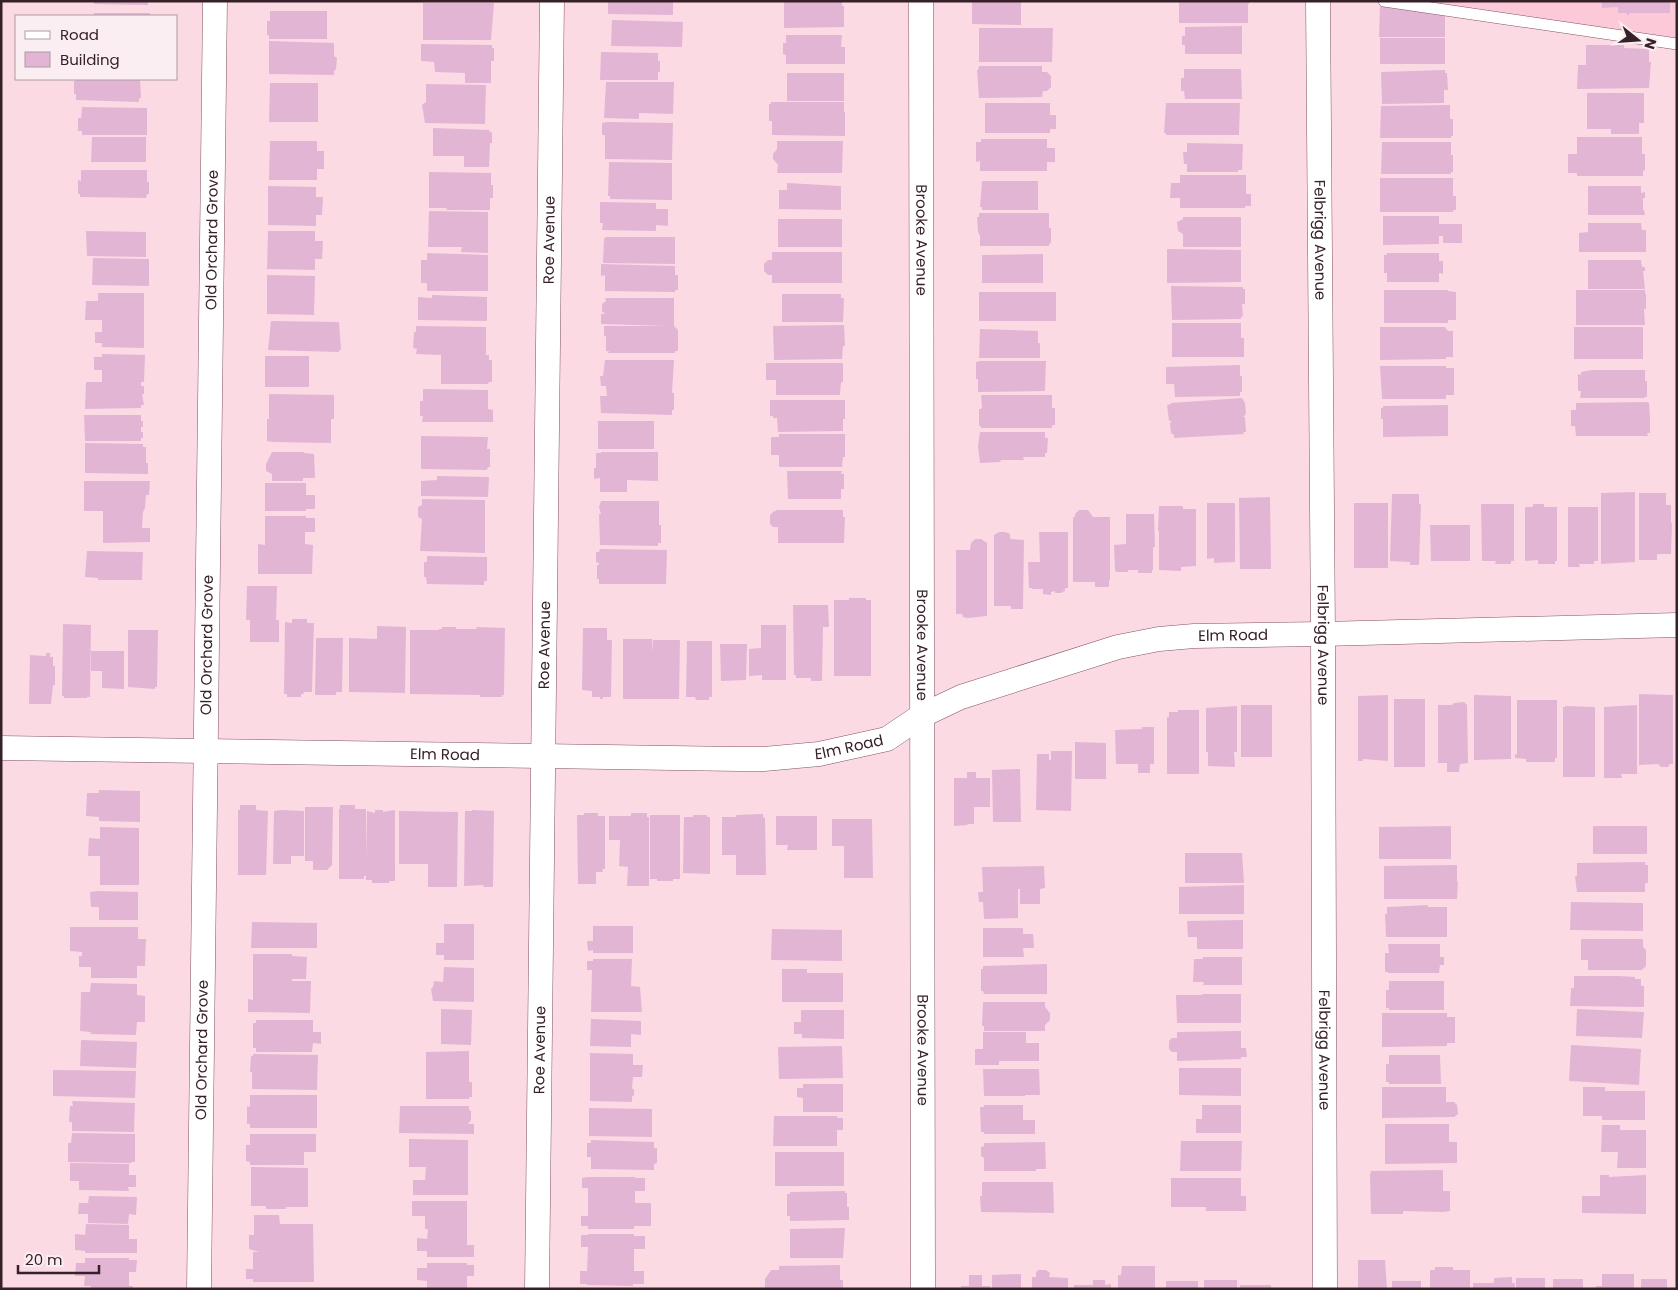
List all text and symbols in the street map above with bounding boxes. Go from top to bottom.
legend [15,15,178,80]
north arrow [1613,15,1663,65]
text: Road [60,24,99,45]
text: N [1639,36,1662,52]
text: Building [60,49,120,70]
street label: Old Orchard Grove [200,170,223,310]
street label: Felbrigg Avenue [1309,180,1331,300]
street label: Brooke Avenue [911,184,932,296]
street label: Roe Avenue [538,196,560,284]
street label: Old Orchard Grove [195,575,218,715]
street label: Felbrigg Avenue [1313,585,1334,705]
street label: Brooke Avenue [912,589,933,701]
street label: Roe Avenue [533,601,555,689]
street label: Elm Road [1198,624,1268,646]
street label: Elm Road [814,729,885,764]
street label: Elm Road [410,743,480,765]
street label: Old Orchard Grove [190,980,213,1120]
street label: Felbrigg Avenue [1314,990,1335,1110]
street label: Brooke Avenue [913,994,934,1106]
street label: Roe Avenue [528,1006,550,1094]
scale bar [18,1242,99,1274]
text: 20 m [25,1249,63,1270]

